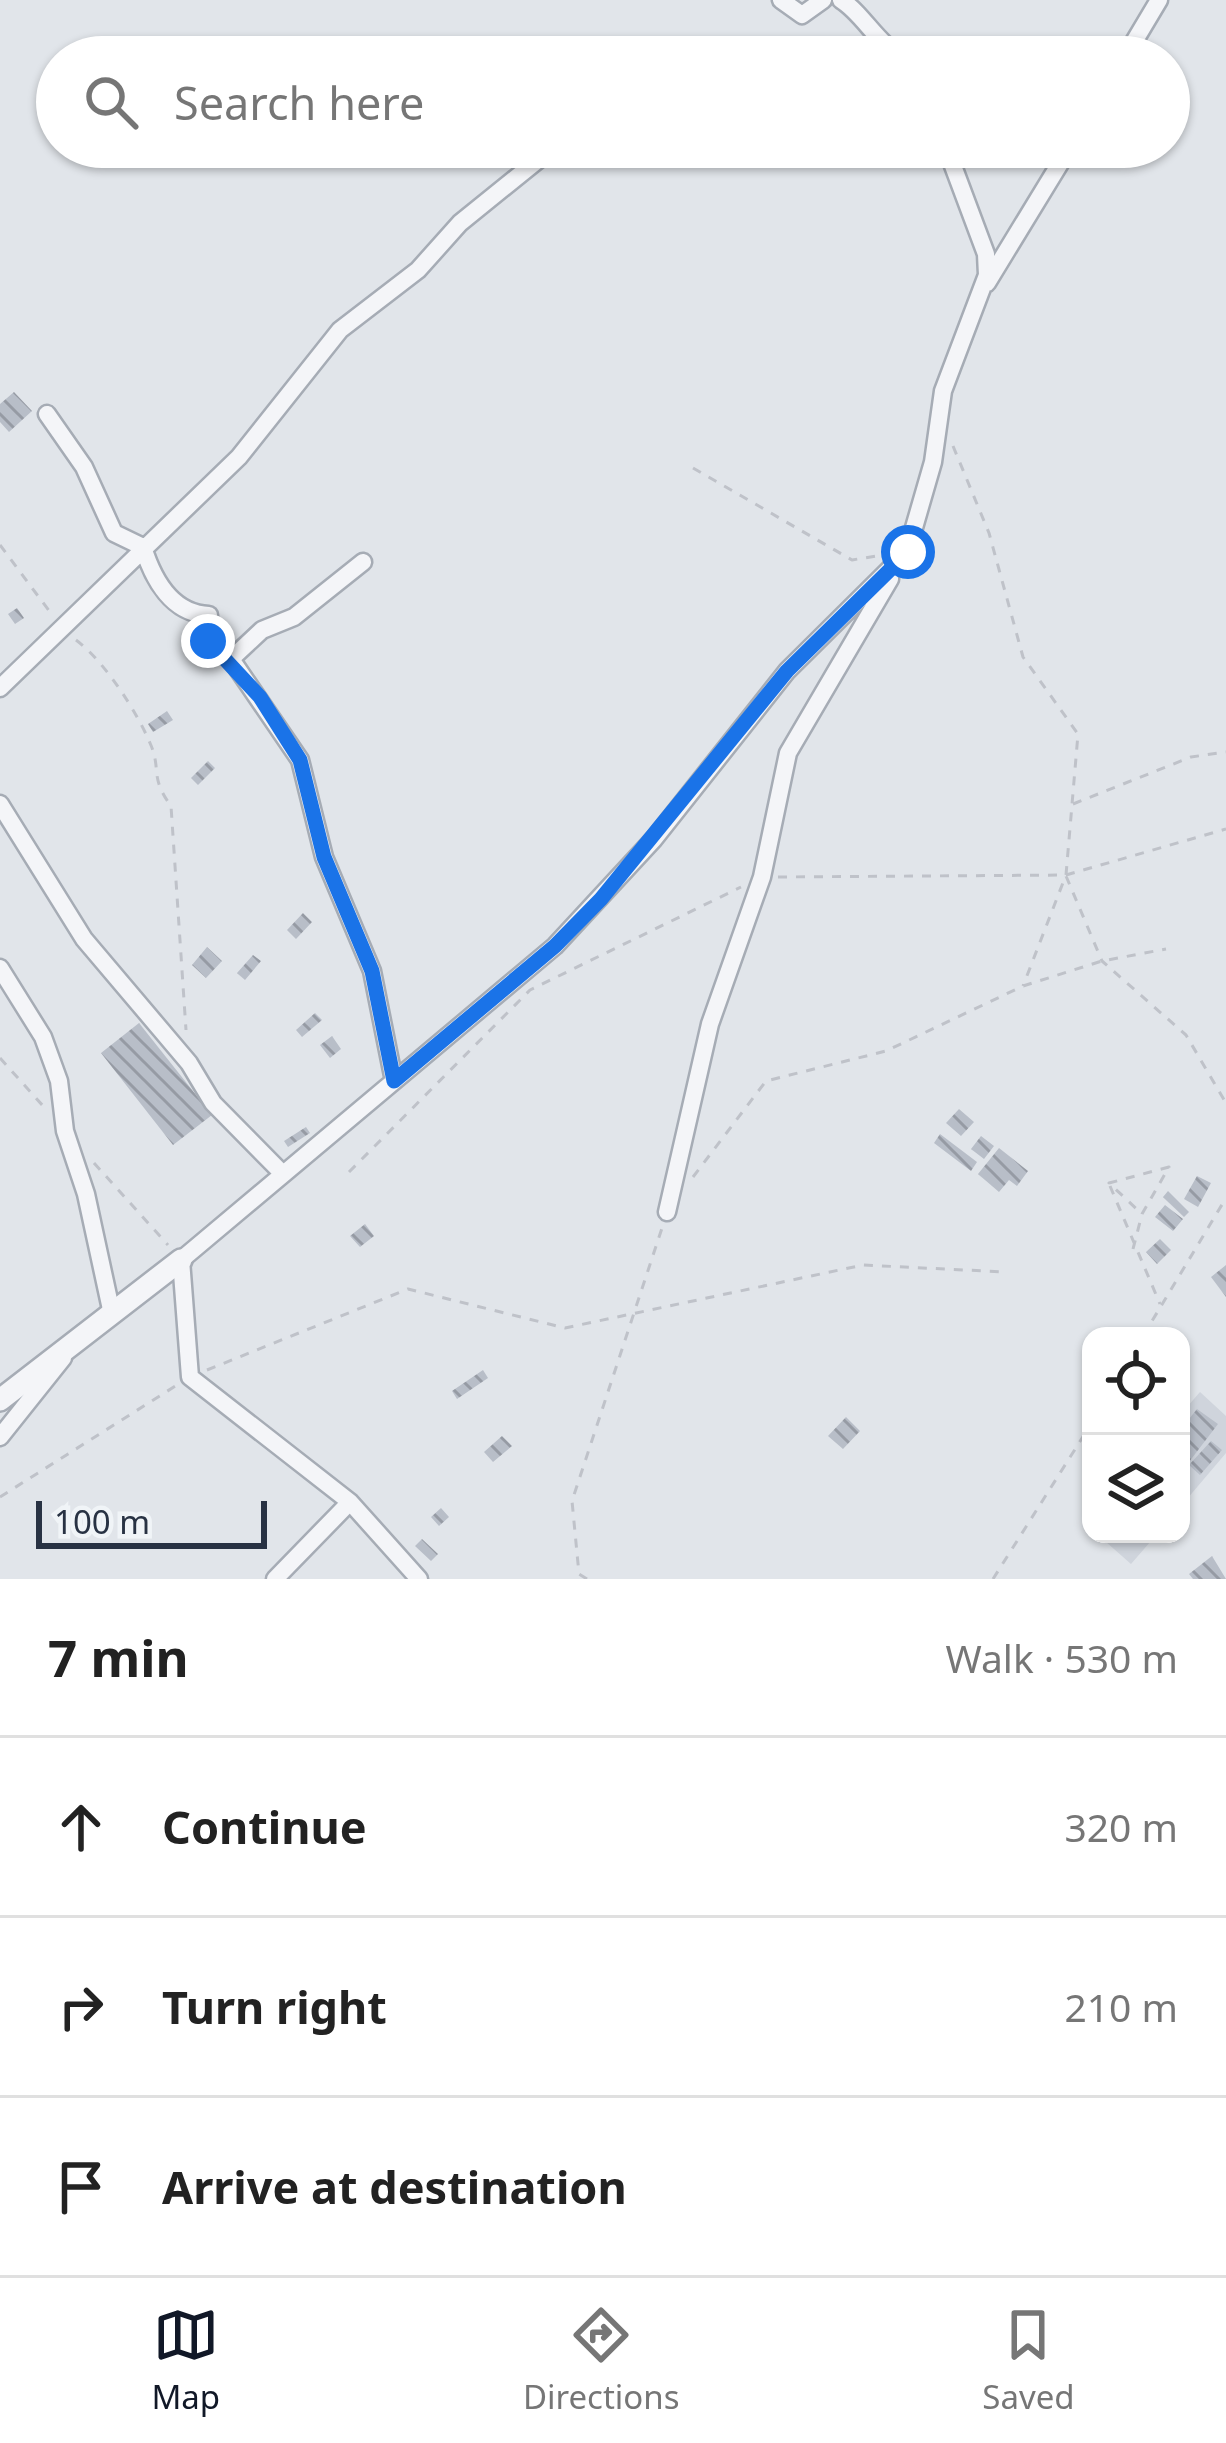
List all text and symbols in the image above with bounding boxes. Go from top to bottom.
search box [36,36,1190,168]
icon: search [78,69,144,135]
text: Search here [174,72,424,133]
route start [881,525,935,579]
route end [181,614,235,668]
map controls [1082,1327,1190,1543]
button: locate [1082,1327,1190,1435]
button: layers [1082,1435,1190,1543]
scale bar [36,1495,267,1548]
text: 100 m [54,1499,150,1544]
text: 7 min [48,1622,189,1692]
text: Walk · 530 m [945,1631,1178,1684]
icon: ahead [48,1794,114,1860]
text: Continue [162,1796,367,1857]
text: 320 m [1064,1800,1178,1853]
icon: right [48,1974,114,2040]
text: Turn right [162,1976,387,2037]
text: 210 m [1064,1980,1178,2033]
icon: arrive [48,2154,114,2220]
text: Arrive at destination [162,2156,627,2217]
tab: Map [151,2302,220,2419]
tab: Directions [523,2302,680,2419]
tab: Saved [982,2302,1075,2419]

